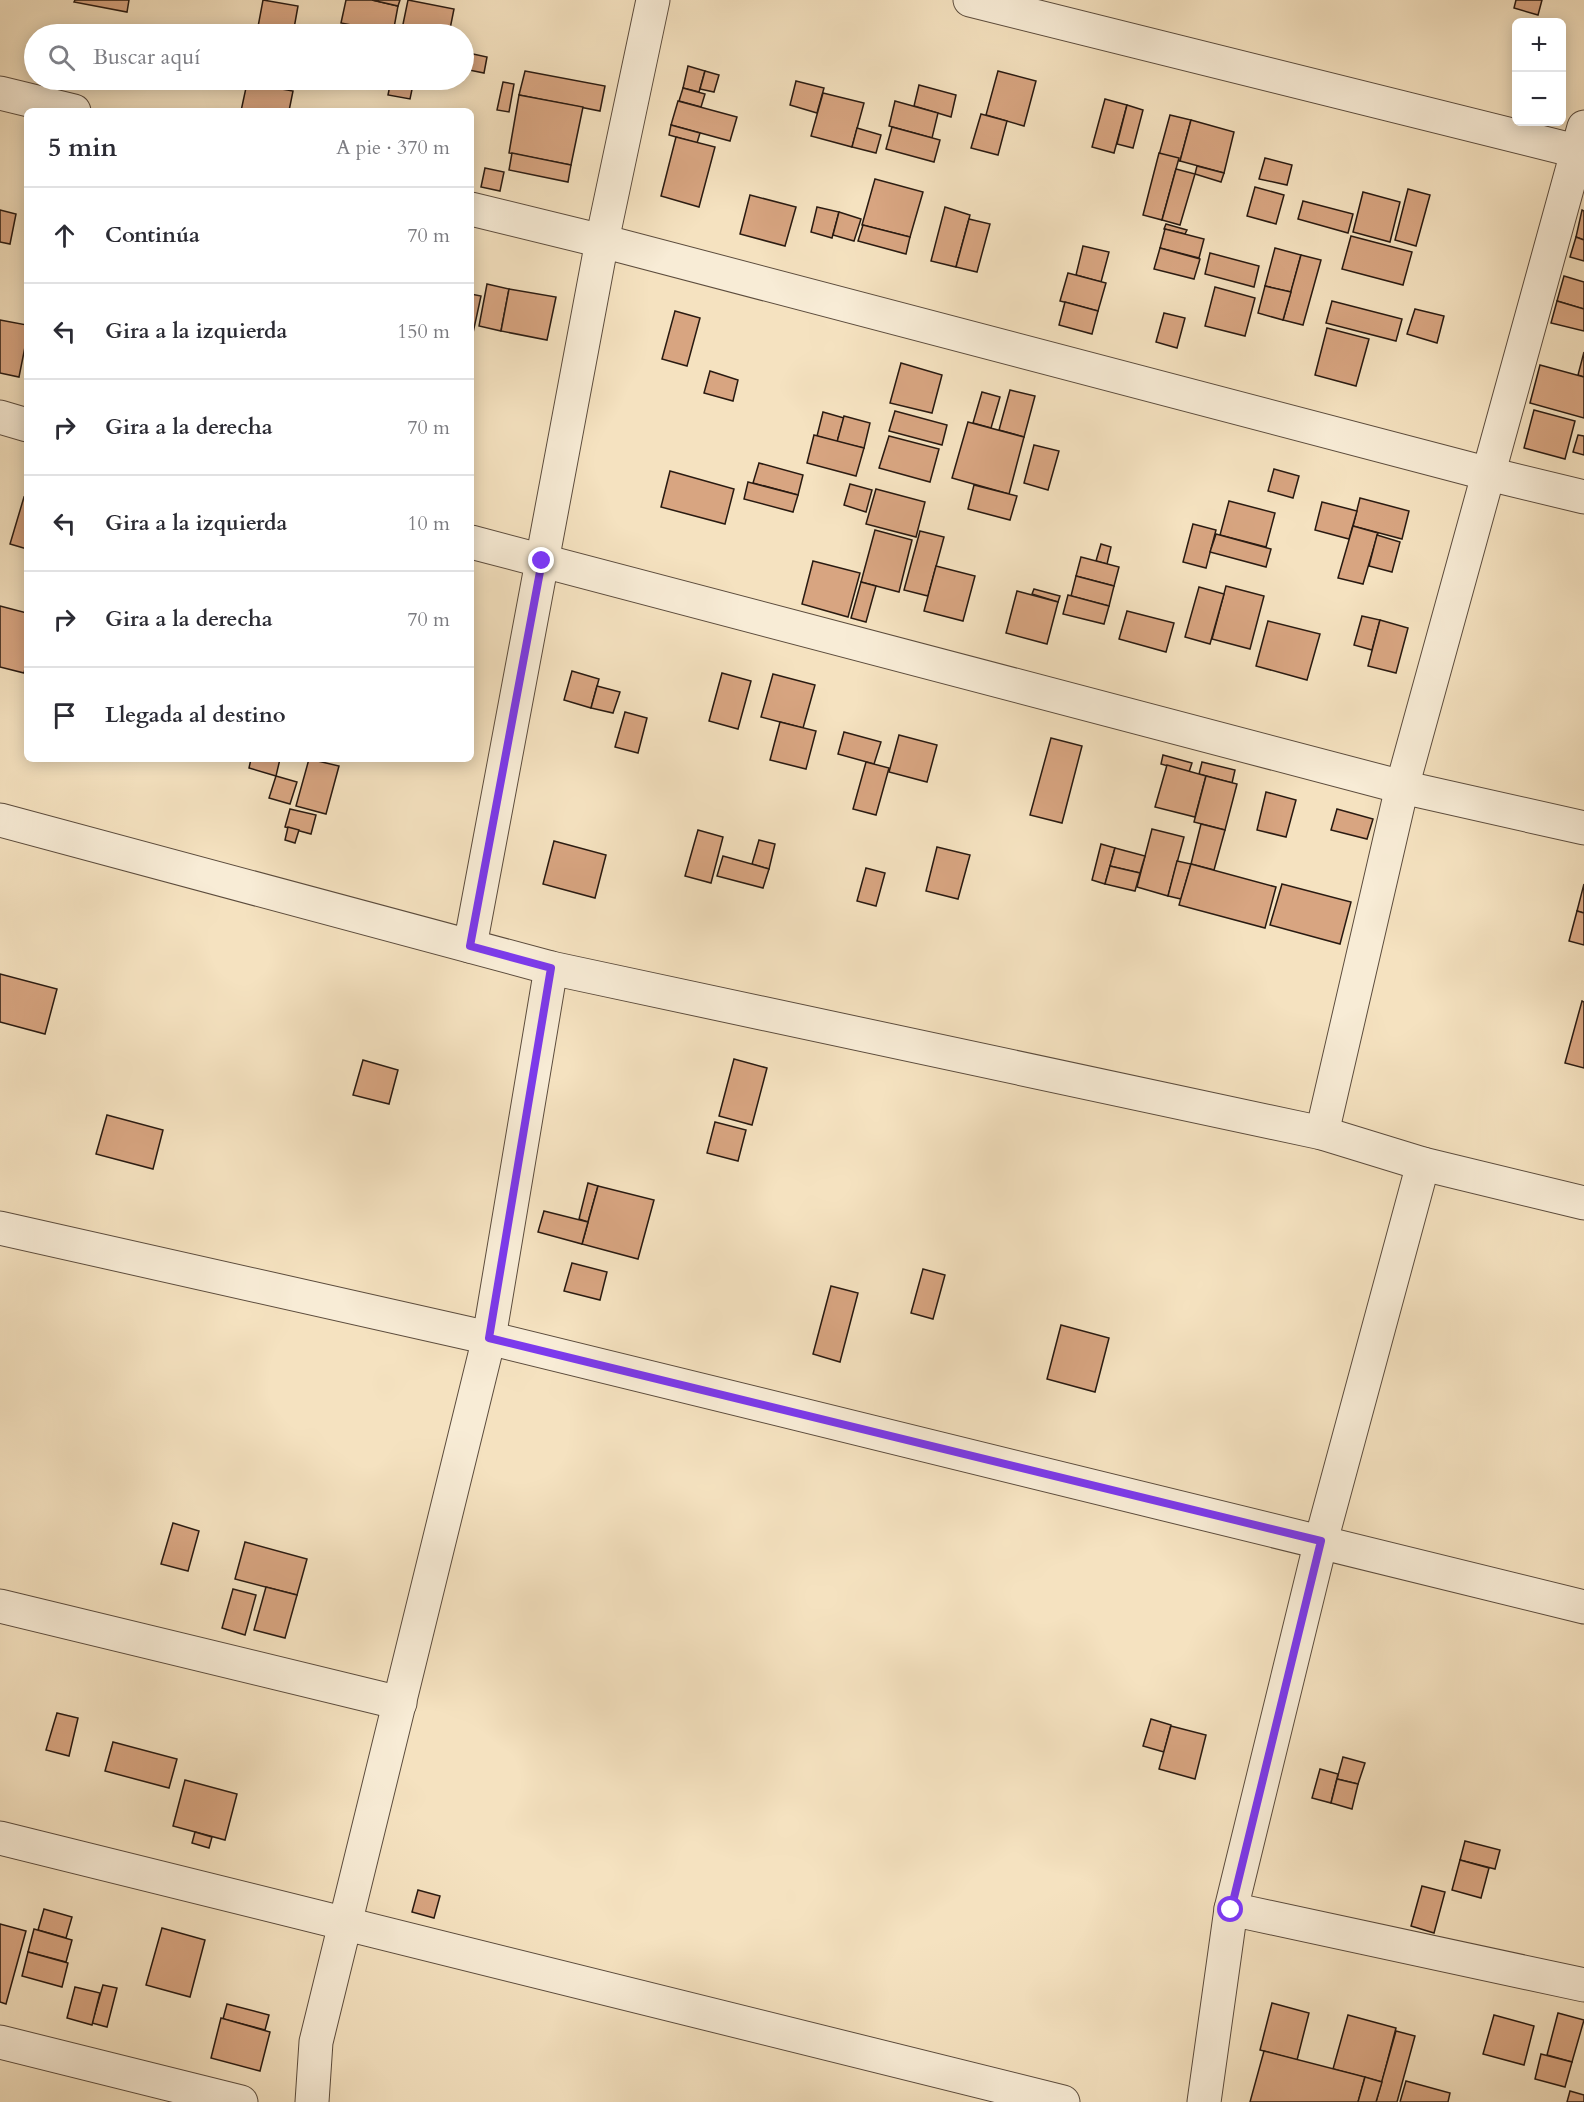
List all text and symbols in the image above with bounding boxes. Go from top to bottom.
map controls [1512,18,1566,126]
button: + [1512,18,1566,72]
search box [24,24,474,90]
icon: search [45,41,78,74]
text: Buscar aquí [93,42,200,72]
button: − [1512,72,1566,126]
text: 5 min [48,130,117,165]
text: A pie · 370 m [336,134,450,161]
icon: ahead [48,219,81,252]
text: Continúa [105,220,200,250]
text: 70 m [407,222,450,249]
icon: left [48,315,81,348]
text: Gira a la izquierda [105,316,288,346]
text: 150 m [397,318,450,345]
icon: right [48,411,81,444]
text: Gira a la derecha [105,412,273,442]
text: 70 m [407,414,450,441]
icon: left [48,507,81,540]
text: Gira a la izquierda [105,508,288,538]
text: 10 m [407,510,450,537]
route end [528,547,554,573]
icon: right [48,603,81,636]
text: Gira a la derecha [105,604,273,634]
text: 70 m [407,606,450,633]
icon: arrive [48,699,81,732]
text: Llegada al destino [105,700,286,730]
route start [1217,1896,1243,1922]

